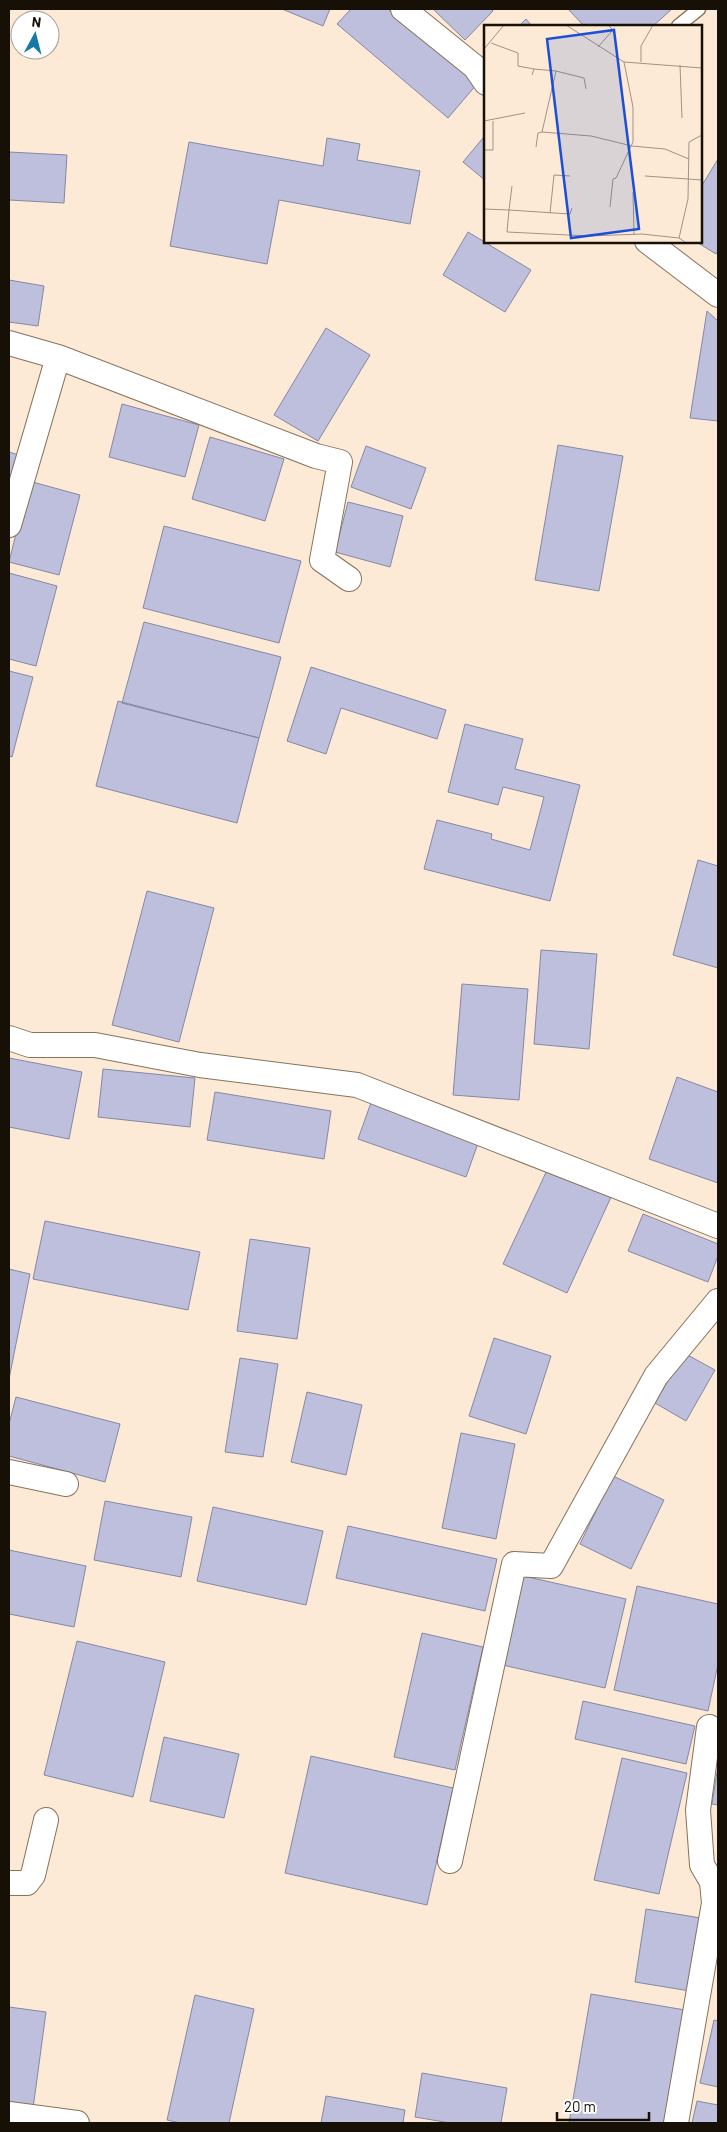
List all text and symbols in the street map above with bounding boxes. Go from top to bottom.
north arrow [10,10,60,60]
text: N [31,13,42,31]
inset map [484,25,702,242]
scale bar [557,2090,650,2122]
text: 20 m [564,2097,596,2115]

